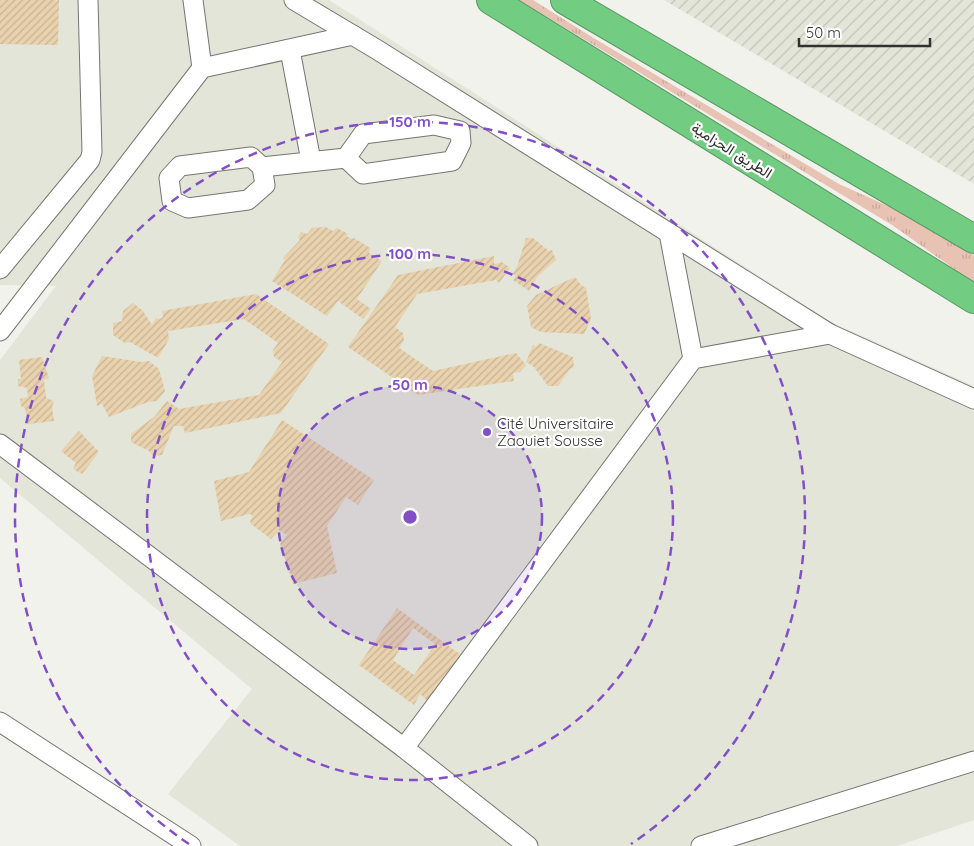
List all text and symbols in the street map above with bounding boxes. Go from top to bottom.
scale bar [799,15,930,47]
text: 50 m [806,23,841,42]
text: 150 m [389,112,431,131]
street label: الطريق الحزامية [688,118,776,183]
text: 100 m [389,244,431,263]
text: 50 m [392,375,428,394]
place label: Cité Universitaire Zaouiet Sousse [497,414,614,450]
marker: Cité Universitaire Zaouiet Sousse [481,426,493,438]
centre of rings [401,508,419,526]

